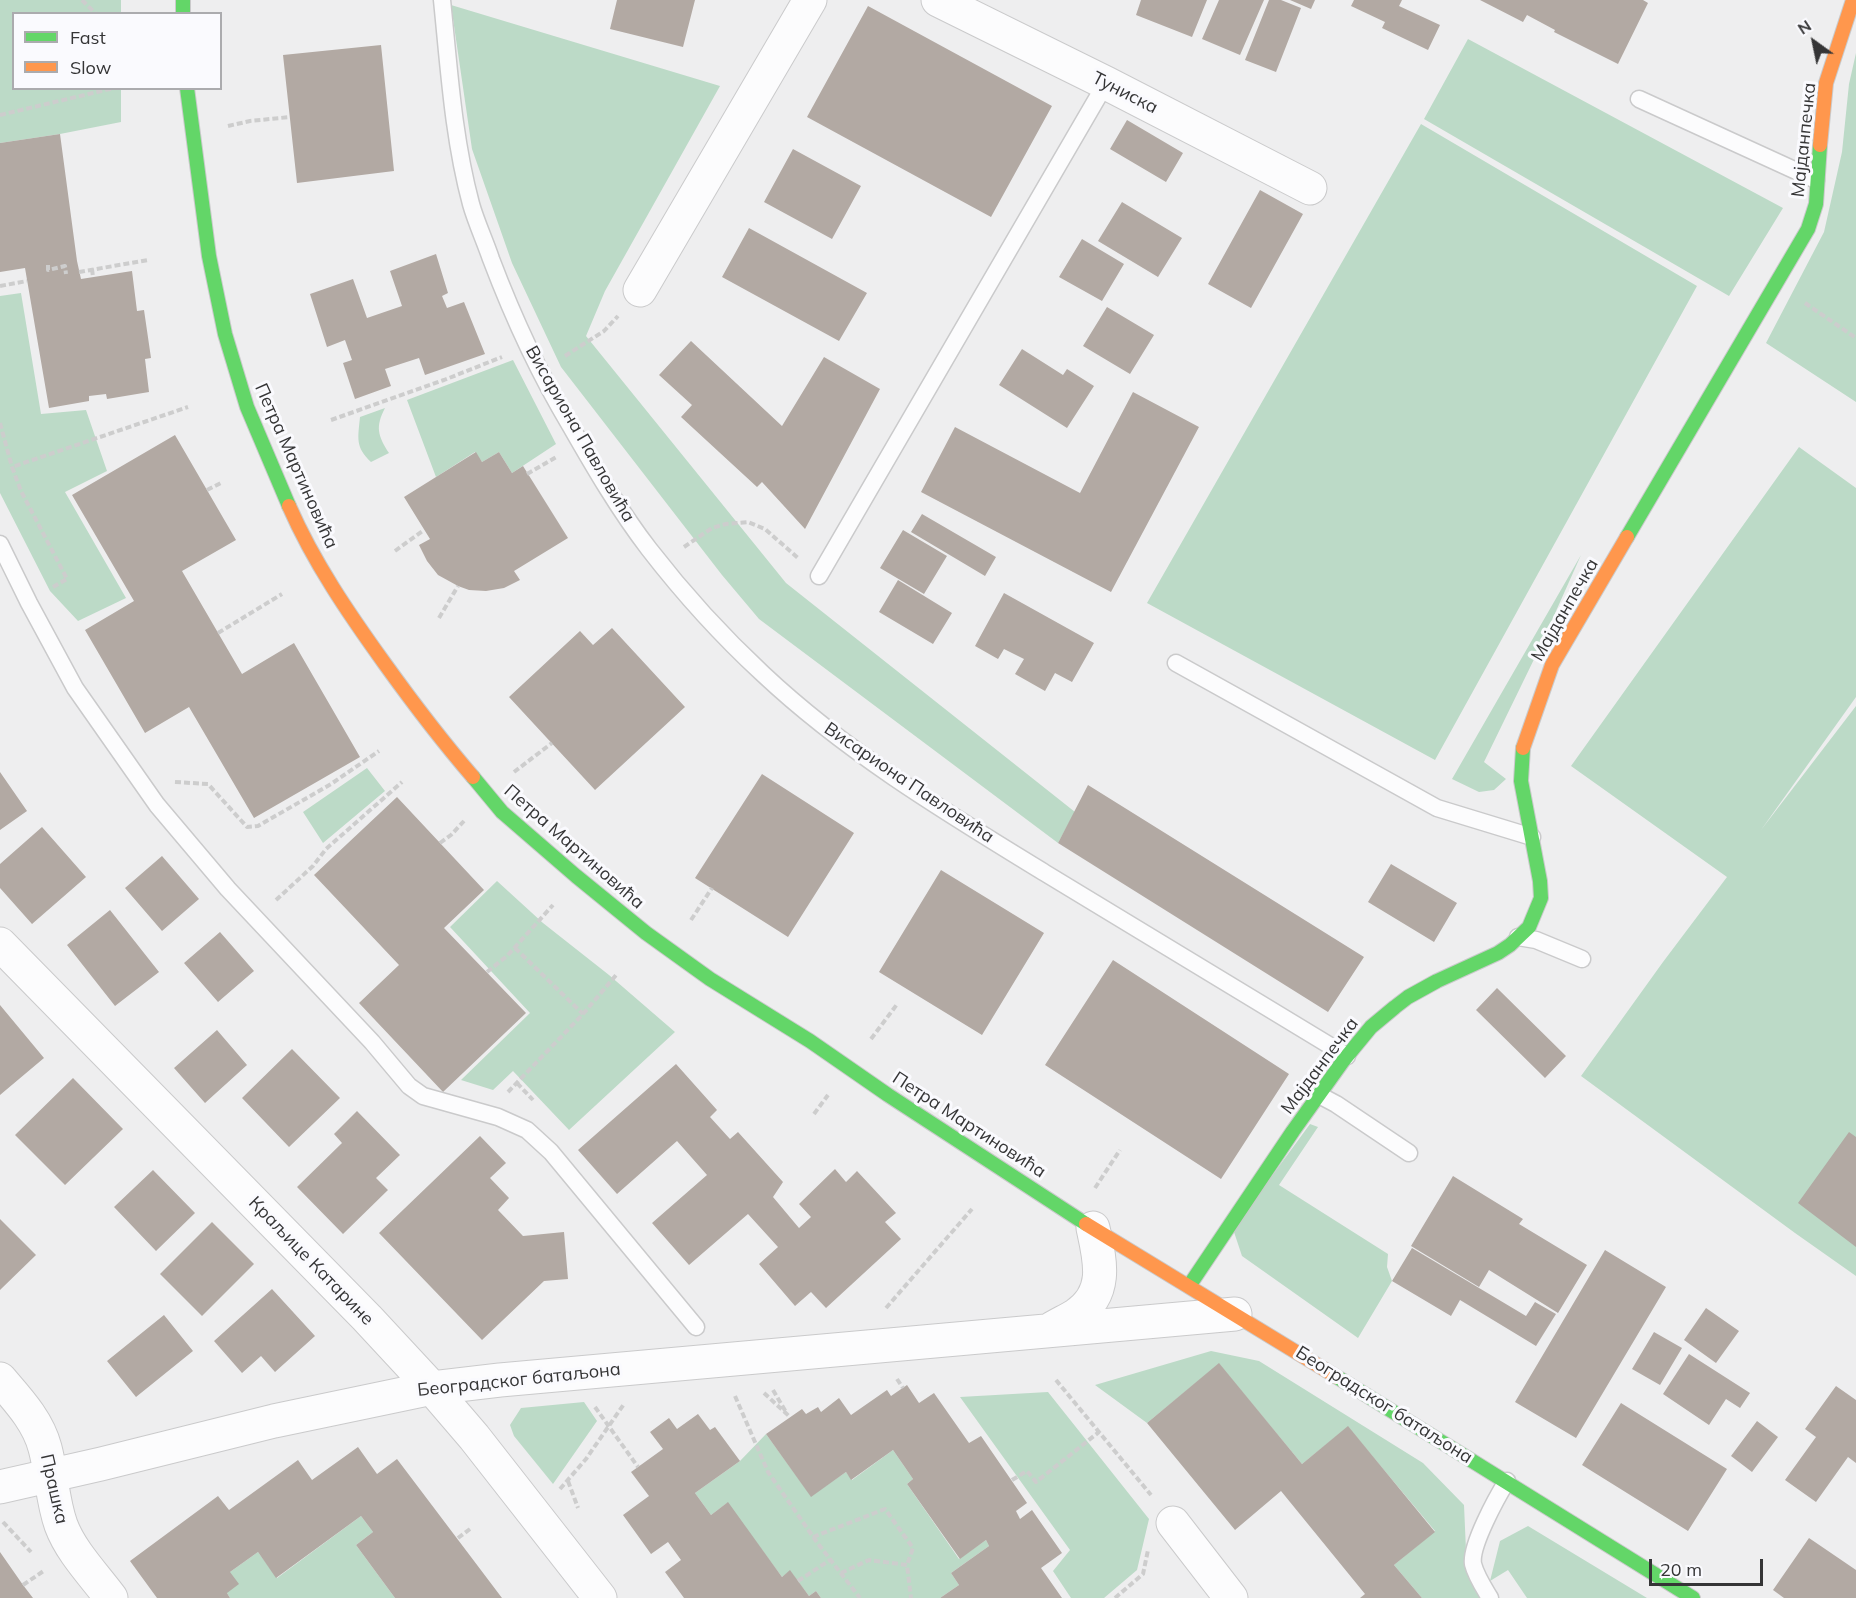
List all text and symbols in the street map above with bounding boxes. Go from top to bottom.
legend [12,12,222,90]
north arrow [1784,12,1844,72]
text: N [1794,15,1815,39]
text: Fast [70,26,106,49]
text: Slow [70,56,111,79]
street label: Туниска [1089,67,1161,119]
street label: Мајданпечка [1787,82,1821,198]
street label: Висариона Павловића [521,342,639,526]
street label: Петра Мартиновића [250,380,342,552]
street label: Мајданпечка [1527,555,1603,665]
street label: Висариона Павловића [820,718,998,848]
street label: Петра Мартиновића [500,780,648,914]
street label: Мајданпечка [1277,1014,1363,1118]
street label: Петра Мартиновића [888,1067,1050,1183]
street label: Краљице Катарине [244,1192,378,1330]
street label: Београдског батаљона [1292,1342,1476,1468]
street label: Београдског батаљона [416,1359,622,1401]
street label: Прашка [35,1452,73,1526]
scale bar [1652,1547,1766,1585]
text: 20 m [1660,1558,1702,1581]

